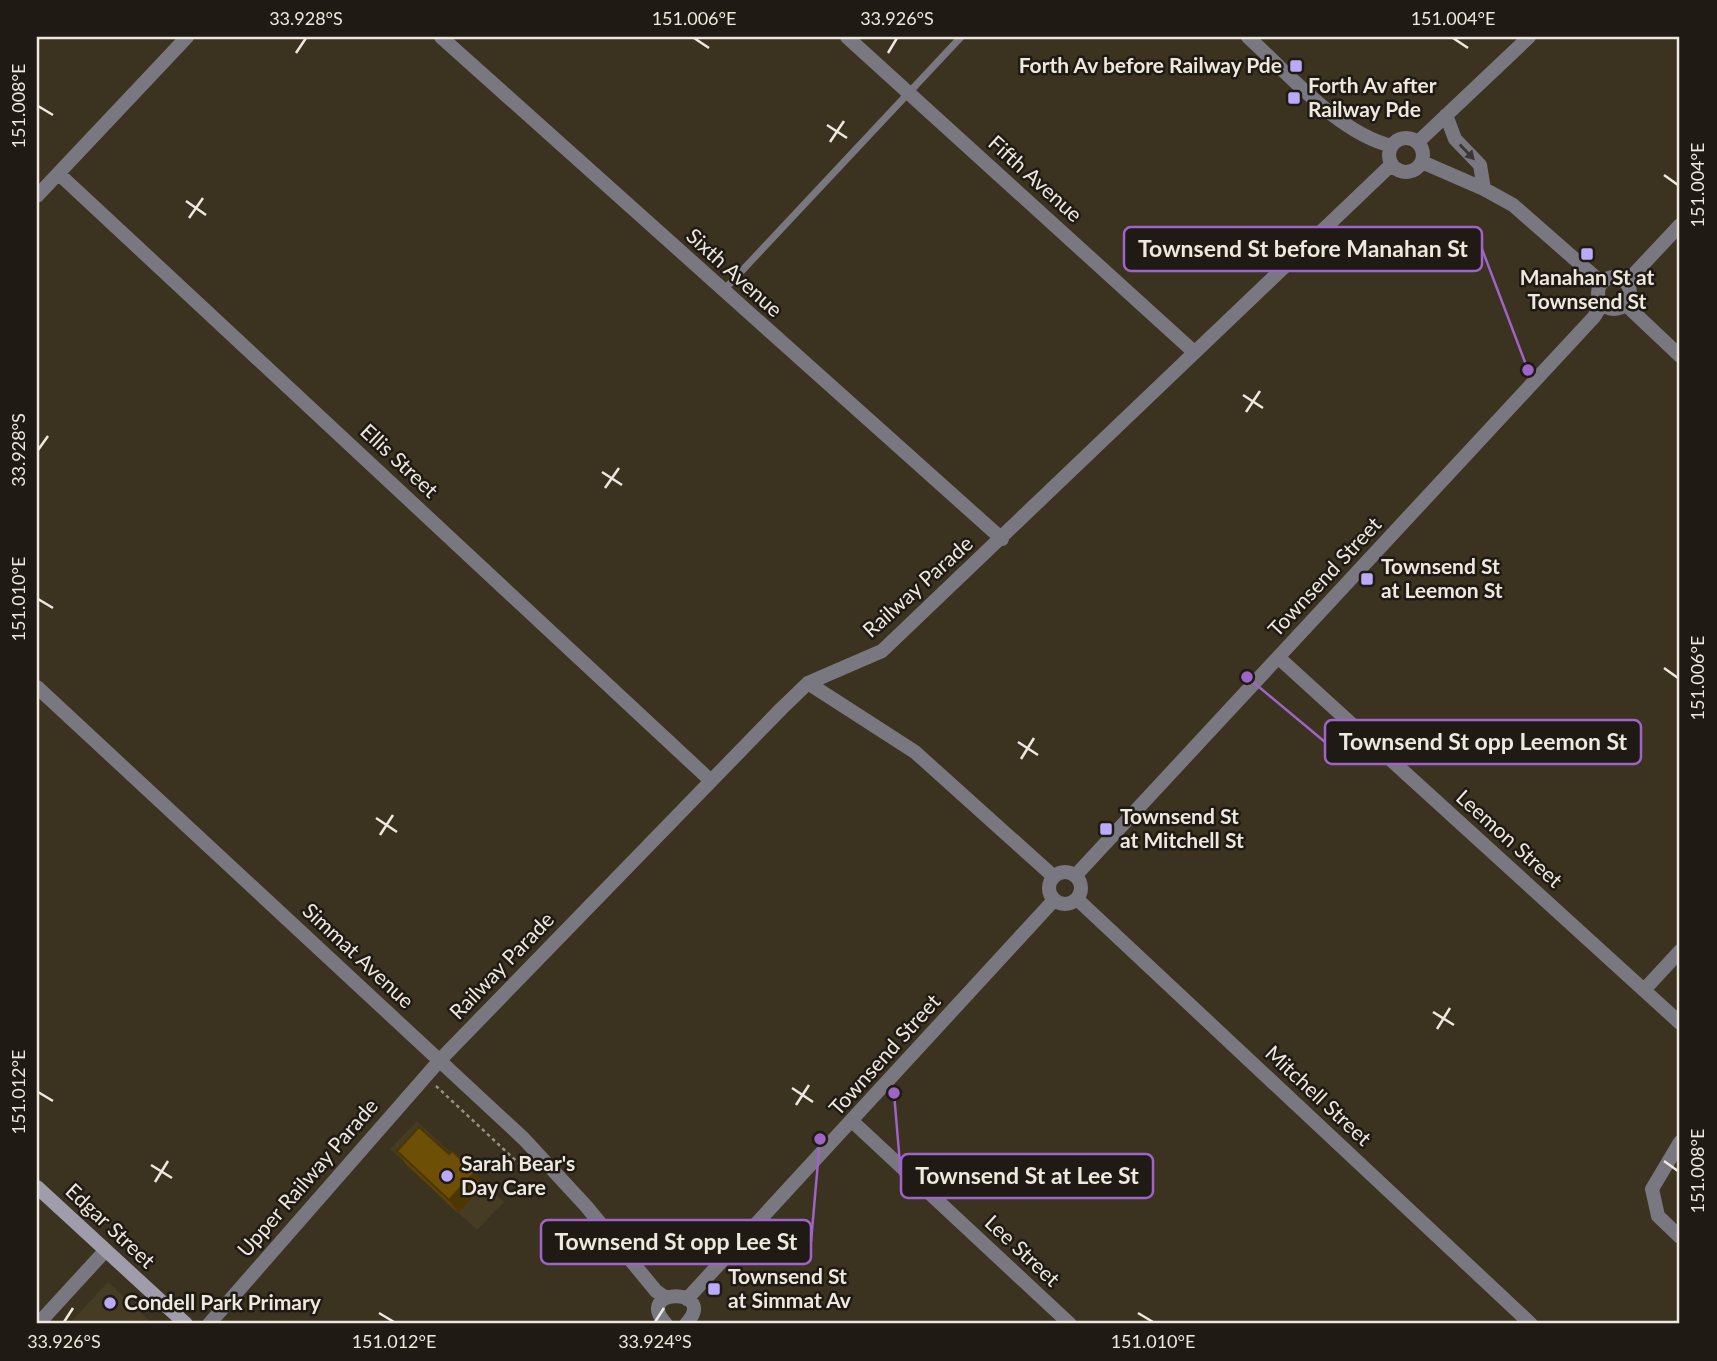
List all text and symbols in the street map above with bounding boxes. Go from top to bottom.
text: 33.928°S [269,7,343,29]
text: 151.006°E [652,7,736,29]
text: 33.926°S [860,7,934,29]
text: 151.004°E [1411,7,1495,29]
place label: Forth Av before Railway Pde [1019,52,1282,77]
marker: Forth Av before Railway Pde [1288,58,1304,74]
text: 151.008°E [7,64,29,148]
place label: Forth Av after Railway Pde [1308,72,1437,121]
marker: Forth Av after Railway Pde [1286,90,1302,106]
street label: Fifth Avenue [984,129,1088,226]
one-way arrow [1459,143,1476,160]
text: 151.004°E [1686,143,1708,227]
street label: Sixth Avenue [682,222,788,321]
callout: Townsend St before Manahan St [1124,227,1482,271]
text: Townsend St before Manahan St [1138,234,1468,262]
marker: Manahan St at Townsend St [1579,246,1595,262]
place label: Manahan St at Townsend St [1520,264,1654,313]
text: 33.928°S [7,413,29,487]
street label: Ellis Street [356,418,444,502]
street label: Townsend Street [1262,511,1386,641]
street label: Railway Parade [857,530,977,642]
place label: Townsend St at Leemon St [1381,553,1503,602]
text: 151.010°E [7,557,29,641]
marker: Townsend St at Leemon St [1359,571,1375,587]
text: 151.006°E [1686,636,1708,720]
callout: Townsend St opp Leemon St [1325,720,1641,764]
text: Townsend St opp Leemon St [1339,727,1628,755]
street label: Leemon Street [1452,784,1568,892]
place label: Townsend St at Mitchell St [1120,803,1244,852]
marker: Townsend St at Mitchell St [1098,821,1114,837]
street label: Simmat Avenue [298,897,420,1013]
street label: Railway Parade [444,906,558,1024]
street label: Townsend Street [823,988,945,1120]
street label: Mitchell Street [1261,1040,1377,1150]
text: 151.012°E [7,1050,29,1134]
street label: Upper Railway Parade [231,1093,382,1261]
text: 151.008°E [1686,1129,1708,1213]
place label: Sarah Bear's Day Care [461,1150,575,1199]
callout: Townsend St at Lee St [901,1154,1153,1198]
text: Townsend St at Lee St [915,1161,1139,1189]
marker: Sarah Bear's Day Care [439,1168,455,1184]
street label: Edgar Street [61,1177,161,1273]
street label: Lee Street [981,1209,1066,1291]
callout: Townsend St opp Lee St [541,1220,811,1264]
text: Townsend St opp Lee St [555,1227,798,1255]
place label: Townsend St at Simmat Av [728,1263,851,1312]
marker: Townsend St at Simmat Av [706,1281,722,1297]
place label: Condell Park Primary [124,1289,322,1314]
marker: Condell Park Primary [102,1295,118,1311]
text: 33.926°S [27,1330,101,1352]
text: 151.012°E [352,1330,436,1352]
text: 33.924°S [618,1330,692,1352]
text: 151.010°E [1111,1330,1195,1352]

